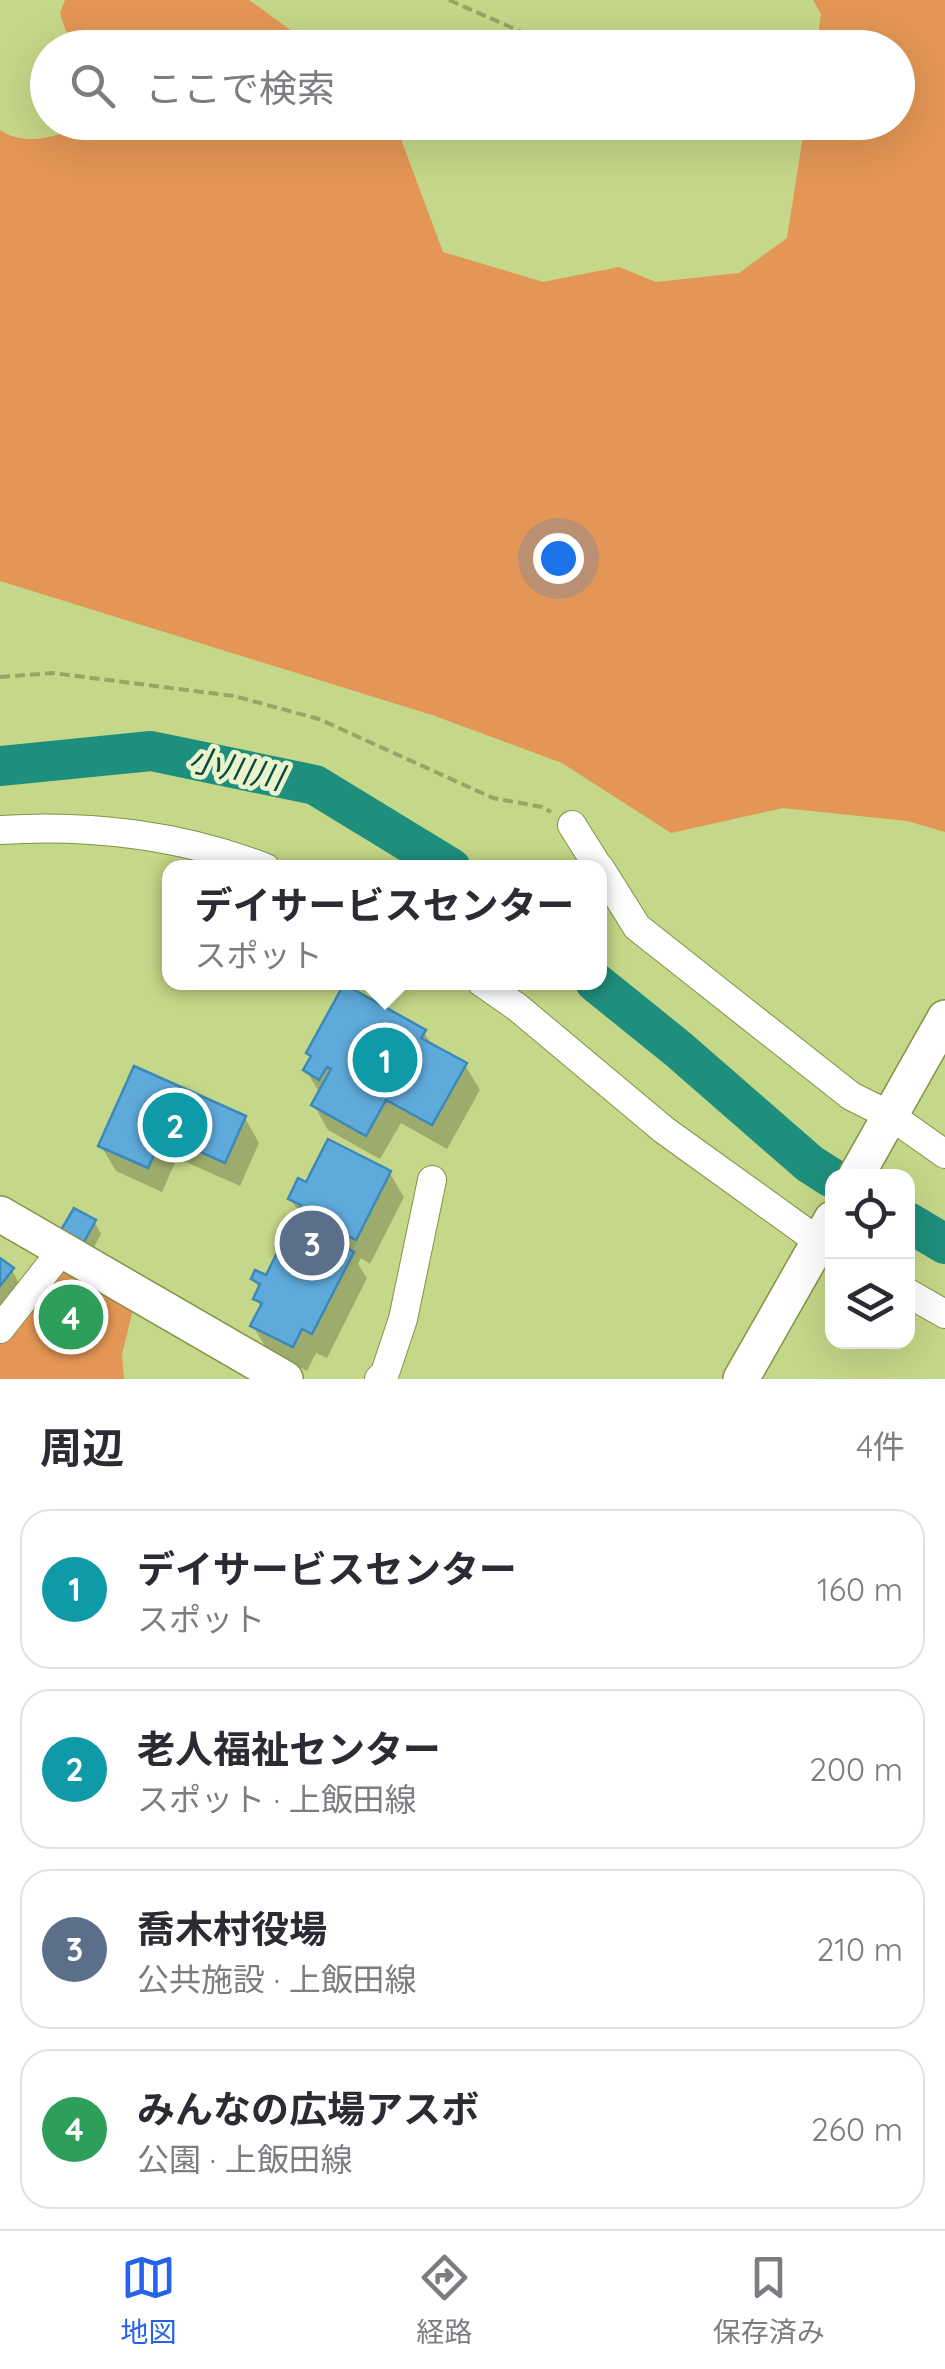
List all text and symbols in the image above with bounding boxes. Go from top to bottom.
search box [30,30,915,140]
icon: search [65,58,120,113]
text: ここで検索 [145,64,335,112]
your location [533,533,584,584]
water label: 小川川 [185,738,290,798]
popup [162,860,607,990]
text: デイサービスセンター [194,881,575,929]
text: スポット [194,935,323,975]
pin: 1 [352,1022,418,1098]
pin: 2 [142,1088,208,1162]
map controls [825,1169,915,1349]
button: locate [825,1169,915,1259]
pin: 3 [280,1206,344,1280]
button: layers [825,1259,915,1349]
pin: 4 [38,1280,104,1354]
text: 周辺 [40,1421,124,1474]
text: 4件 [856,1426,905,1466]
text: デイサービスセンター [137,1545,517,1593]
text: 1 [68,1569,81,1609]
text: 160 m [817,1569,903,1609]
text: スポット [137,1599,265,1639]
text: 老人福祉センター [137,1725,441,1773]
text: 2 [65,1749,84,1789]
text: 200 m [809,1749,903,1789]
text: スポット · 上飯田線 [137,1779,417,1819]
text: 喬木村役場 [137,1905,327,1953]
text: 3 [66,1929,83,1969]
text: 210 m [816,1929,903,1969]
text: 公共施設 · 上飯田線 [137,1959,417,1999]
text: みんなの広場アスボ [137,2085,479,2133]
text: 4 [65,2109,84,2149]
text: 260 m [811,2109,903,2149]
text: 公園 · 上飯田線 [137,2139,353,2179]
tab: 地図 [120,2250,176,2350]
tab: 経路 [416,2250,473,2350]
tab: 保存済み [713,2250,825,2350]

